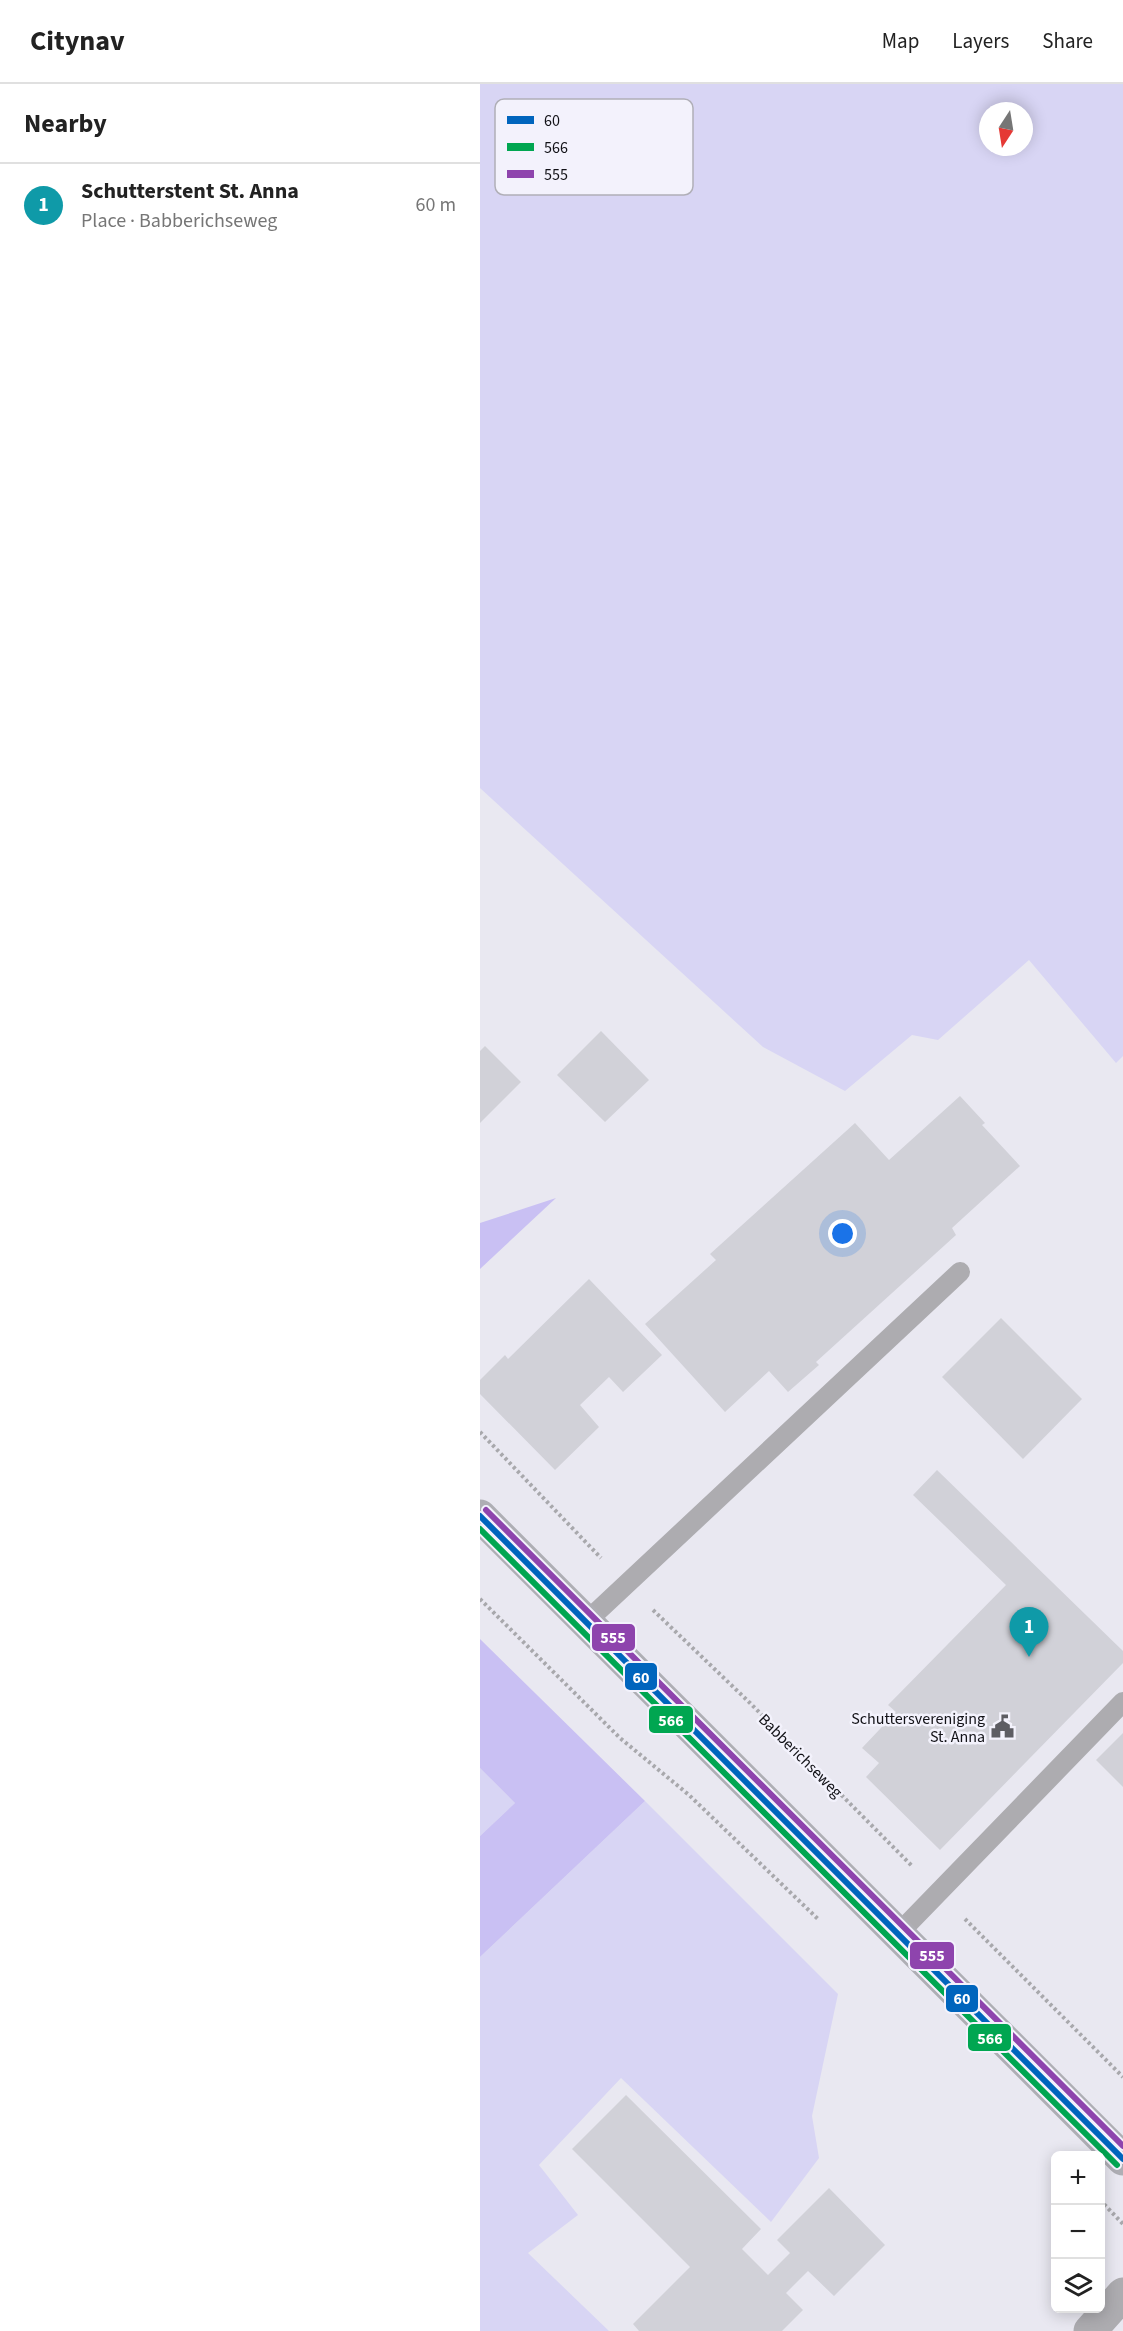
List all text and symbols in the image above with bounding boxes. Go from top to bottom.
text: Citynav [30,21,125,61]
text: Map [882,26,919,56]
text: Layers [952,26,1009,56]
text: Share [1042,26,1093,56]
legend [495,99,693,195]
north arrow [979,102,1033,156]
text: Nearby [24,105,107,142]
text: 60 [544,110,560,132]
text: 566 [544,137,568,159]
text: 555 [544,164,568,186]
text: Schutterstent St. Anna [81,175,299,207]
text: 1 [38,191,49,219]
text: 60 m [416,191,456,219]
text: Place · Babberichseweg [81,207,277,235]
your location [828,1219,857,1248]
pin: 1 [1010,1608,1048,1657]
line badge: 555 [591,1623,636,1652]
text: 555 [600,1627,626,1649]
line badge: 60 [624,1662,658,1691]
text: 60 [633,1667,649,1689]
line badge: 566 [648,1705,694,1734]
place label: Schuttersvereniging St. Anna [851,1708,985,1748]
street label: Babberichseweg [753,1709,847,1803]
text: 566 [658,1710,684,1732]
public building icon: Schuttersvereniging St. Anna [990,1714,1016,1740]
line badge: 555 [909,1941,955,1970]
text: 555 [919,1945,945,1967]
line badge: 60 [945,1984,979,2013]
text: 60 [954,1988,970,2010]
line badge: 566 [967,2023,1012,2052]
text: 566 [977,2028,1003,2050]
map controls [1051,2151,1105,2313]
button: + [1051,2151,1105,2205]
button: − [1051,2205,1105,2259]
button: layers [1051,2259,1105,2313]

